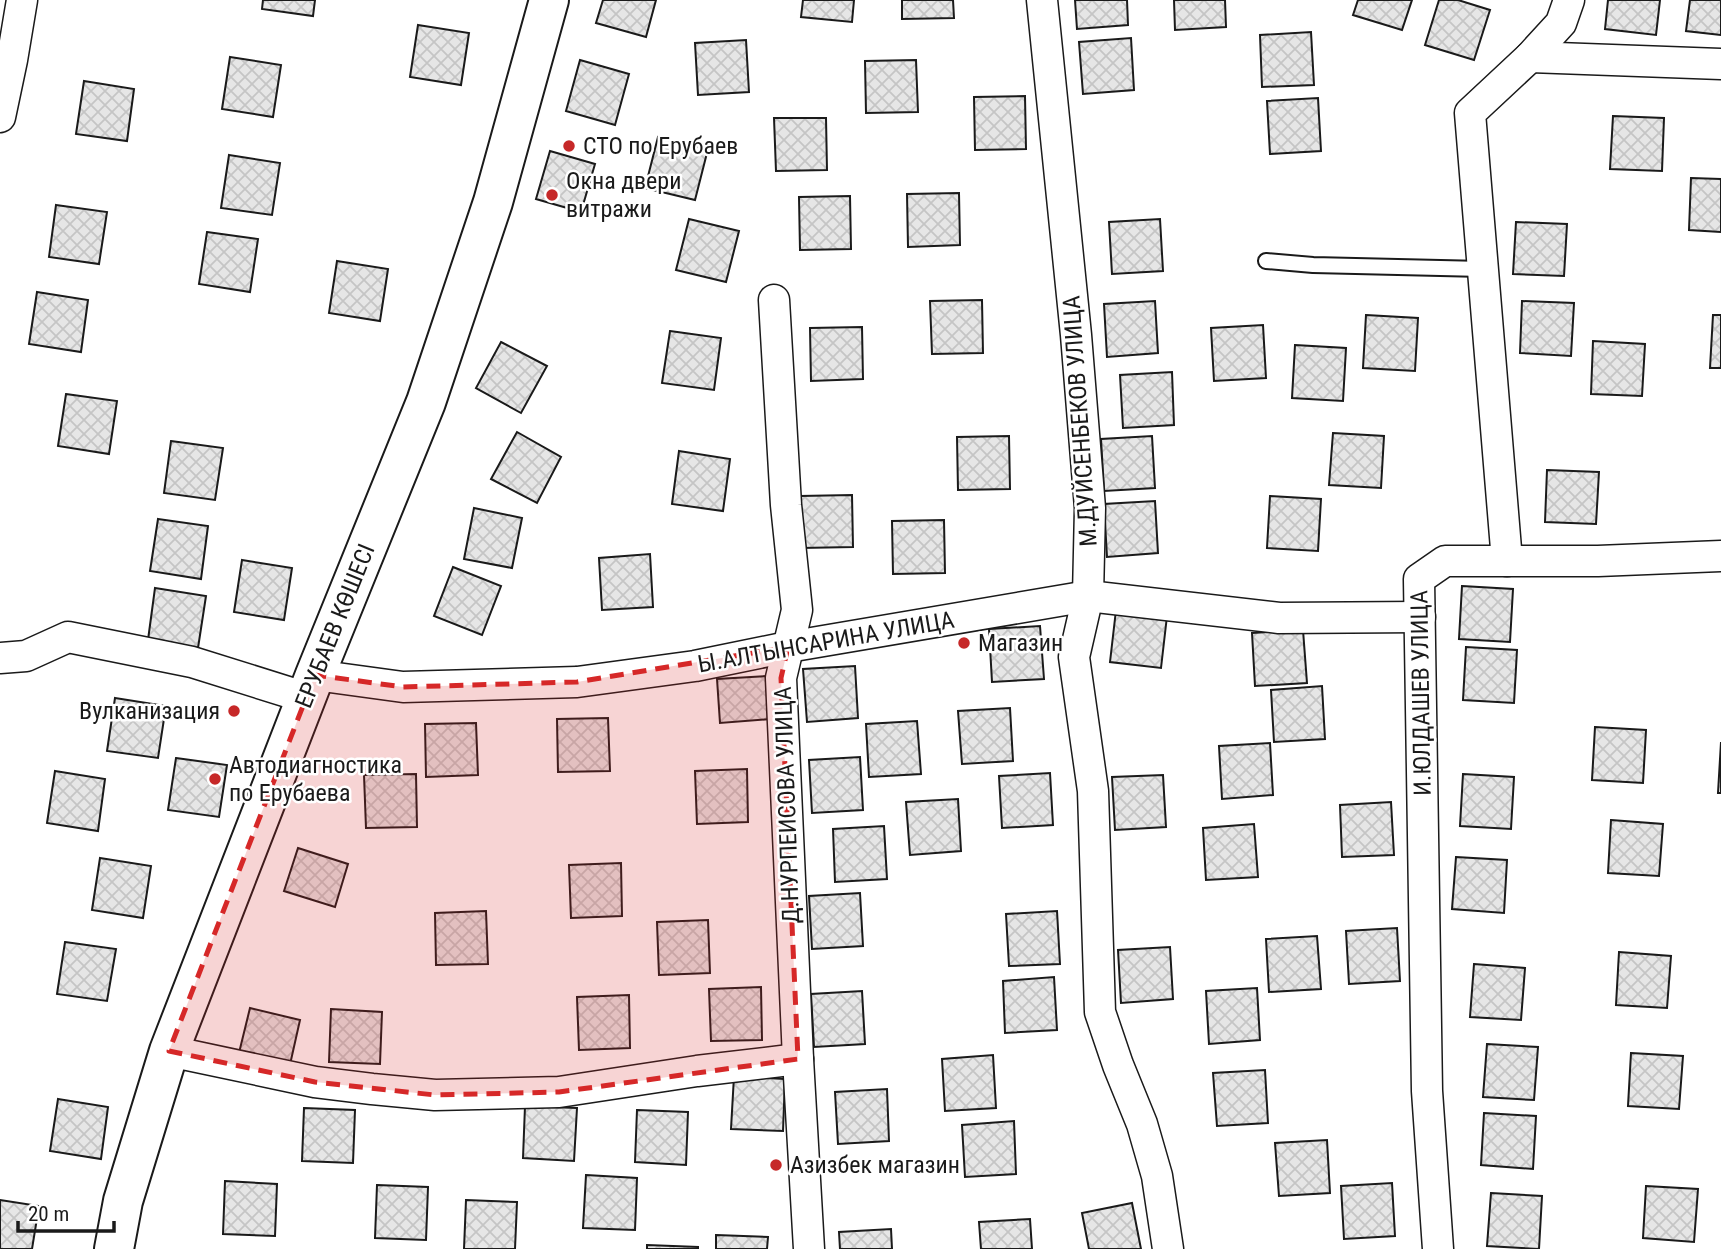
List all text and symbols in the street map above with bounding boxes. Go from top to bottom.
place label: СТО по Ерубаев [583,132,738,160]
marker: СТО по Ерубаев [561,138,577,154]
place label: Окна двери витражи [566,167,681,223]
marker: Окна двери витражи [544,187,560,203]
street label: М.ДУЙСЕНБЕКОВ УЛИЦА [1057,294,1103,547]
street label: ЕРУБАЕВ КӨШЕСІ [289,540,381,712]
street label: И.ЮЛДАШЕВ УЛИЦА [1405,590,1437,796]
street label: Ы.АЛТЫНСАРИНА УЛИЦА [695,606,957,678]
place label: Магазин [978,629,1063,657]
marker: Магазин [956,635,972,651]
street label: Д.НУРПЕИСОВА УЛИЦА [769,686,805,924]
place label: Вулканизация [79,697,220,725]
marker: Вулканизация [226,703,242,719]
place label: Автодиагностика по Ерубаева [229,751,402,807]
marker: Автодиагностика по Ерубаева [207,771,223,787]
place label: Азизбек магазин [790,1151,960,1179]
marker: Азизбек магазин [768,1157,784,1173]
scale bar [18,1190,114,1234]
text: 20 m [28,1202,69,1226]

